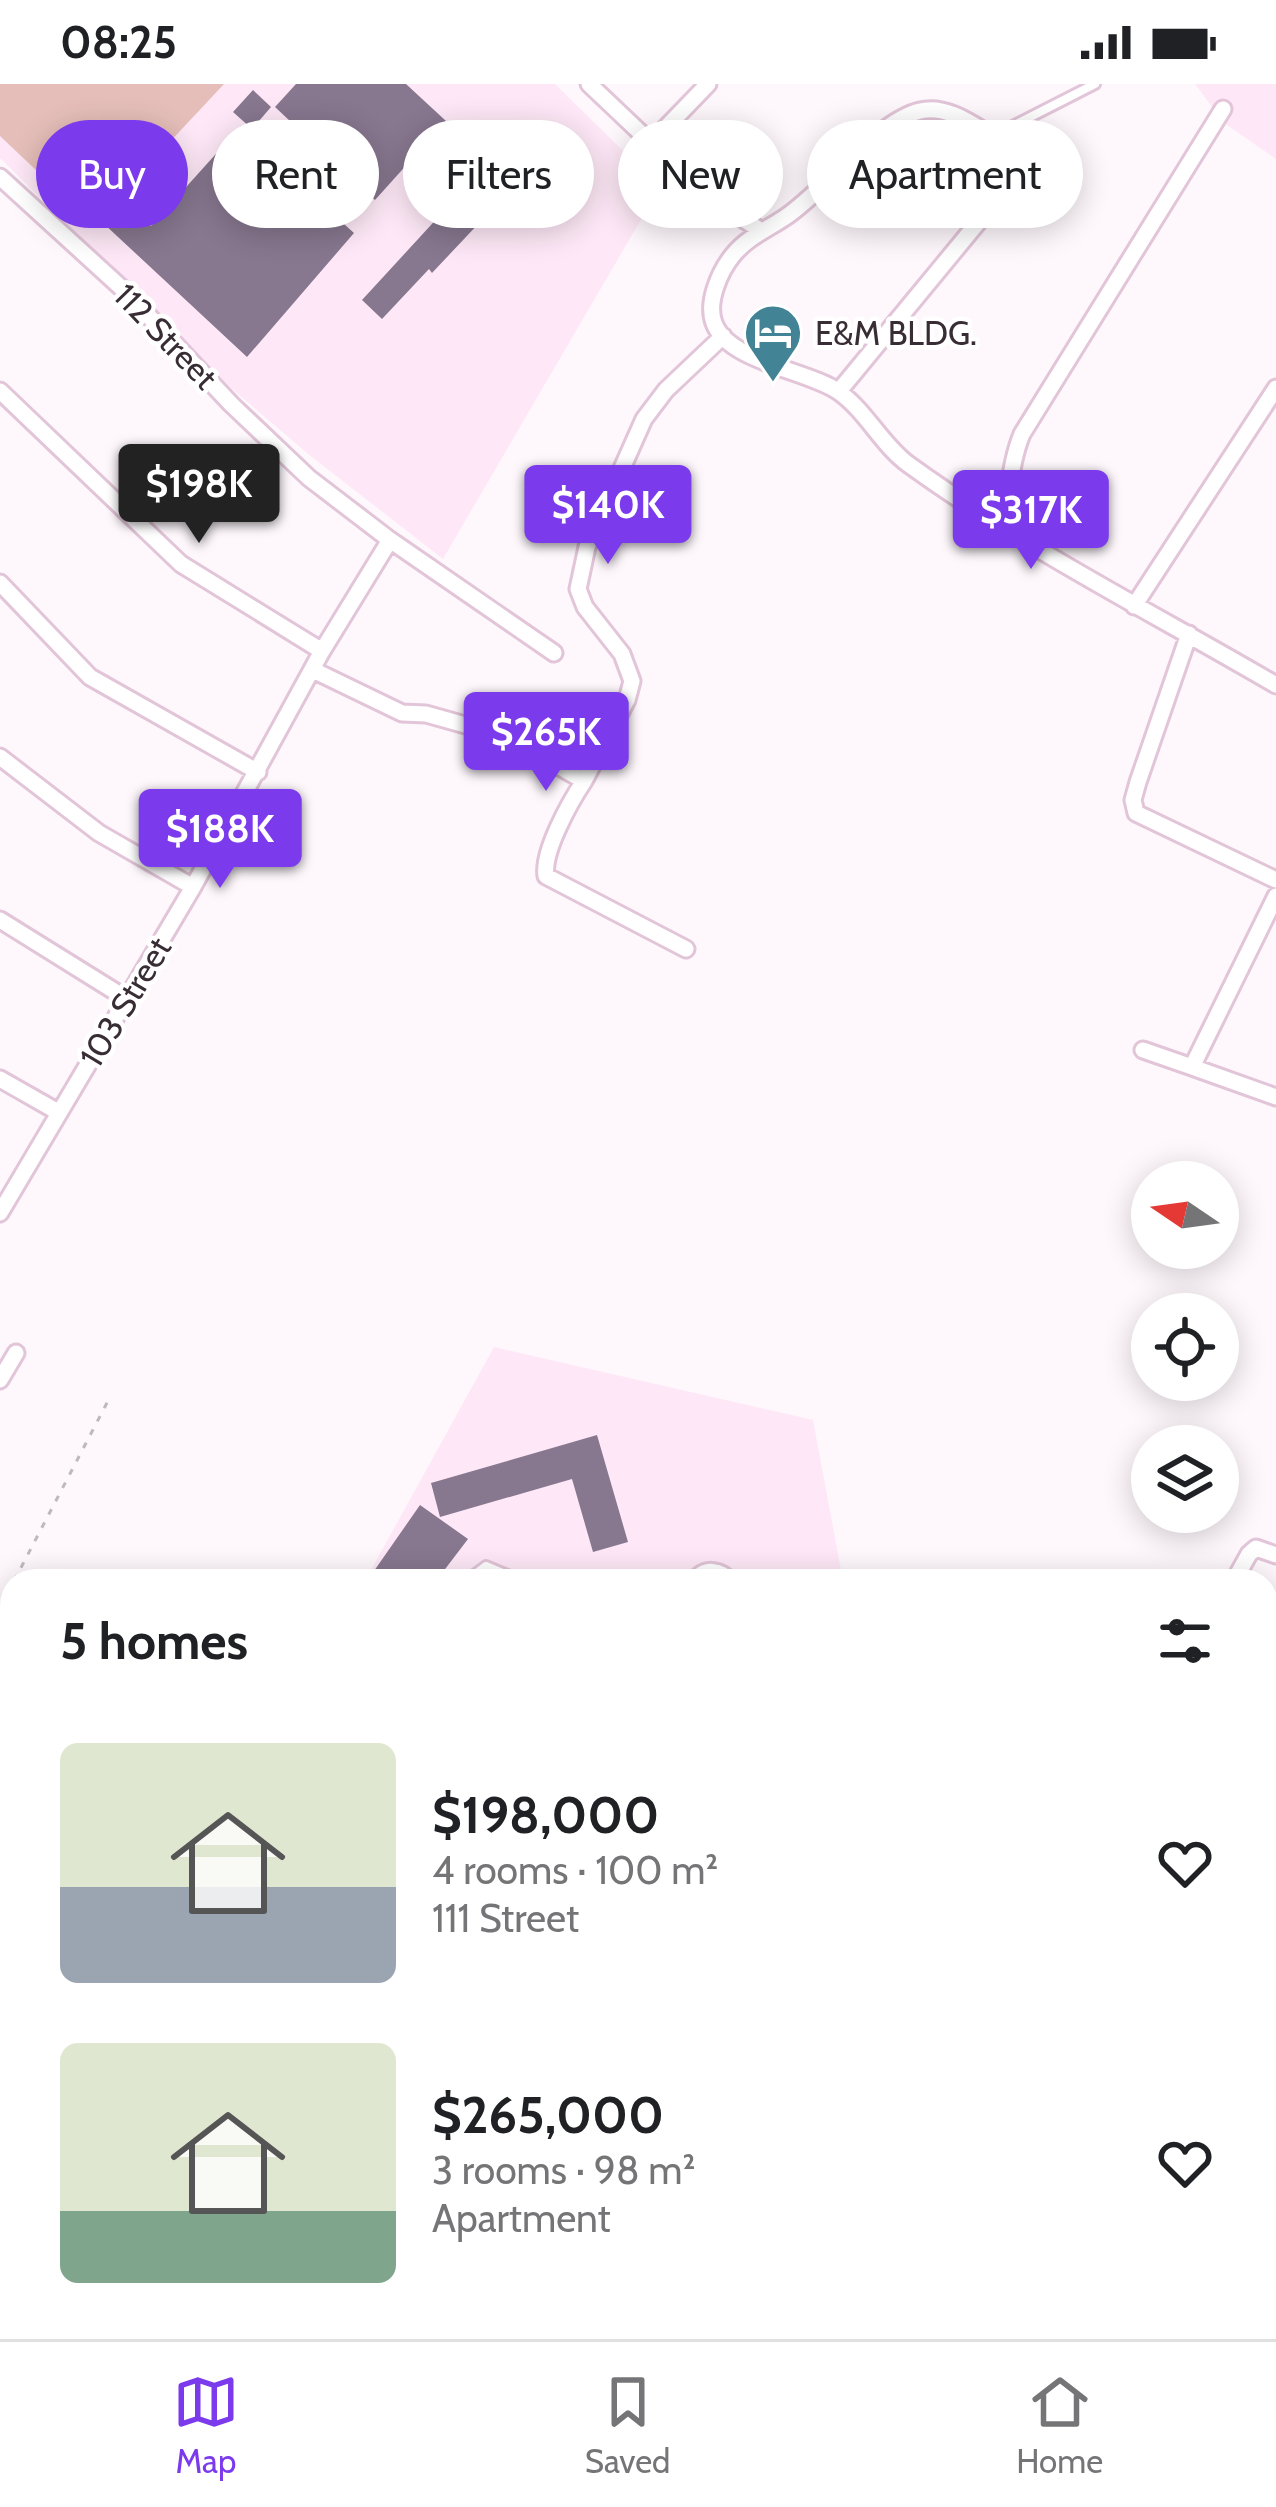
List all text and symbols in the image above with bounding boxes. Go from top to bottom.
text: 08:25 [60,15,177,69]
chip: Buy [36,120,188,228]
chip: Rent [212,120,379,228]
chip: Filters [403,120,594,228]
chip: New [618,120,783,228]
chip: Apartment [807,120,1083,228]
street label: 112 Street [106,275,226,397]
hotel icon: E&M BLDG. [742,302,804,384]
place label: E&M BLDG. [815,313,977,353]
pin: $198K [115,444,283,546]
text: $198K [146,459,252,507]
pin: $140K [524,465,692,567]
pin: $317K [947,470,1115,572]
text: $140K [551,480,665,528]
text: $317K [980,485,1082,533]
pin: $265K [462,692,630,794]
text: $265K [491,707,601,755]
pin: $188K [136,789,304,891]
text: $188K [166,804,274,852]
street label: 103 Street [71,930,179,1074]
north arrow [1131,1161,1239,1269]
map controls [1131,1161,1239,1533]
button: locate [1131,1293,1239,1401]
button: layers [1131,1425,1239,1533]
icon: filters [1152,1608,1218,1674]
text: 5 homes [60,1610,248,1672]
text: $198,000 [432,1784,659,1846]
icon: home [156,1791,300,1935]
icon: heart [1152,1830,1218,1896]
text: 4 rooms · 100 m² [432,1846,718,1894]
text: 111 Street [432,1894,579,1942]
text: $265,000 [432,2084,664,2146]
icon: home [156,2091,300,2235]
icon: heart [1152,2130,1218,2196]
text: 3 rooms · 98 m² [432,2146,695,2194]
text: Apartment [432,2194,611,2242]
tab: Map [173,2369,239,2481]
tab: Saved [585,2369,670,2481]
tab: Home [1016,2369,1103,2481]

